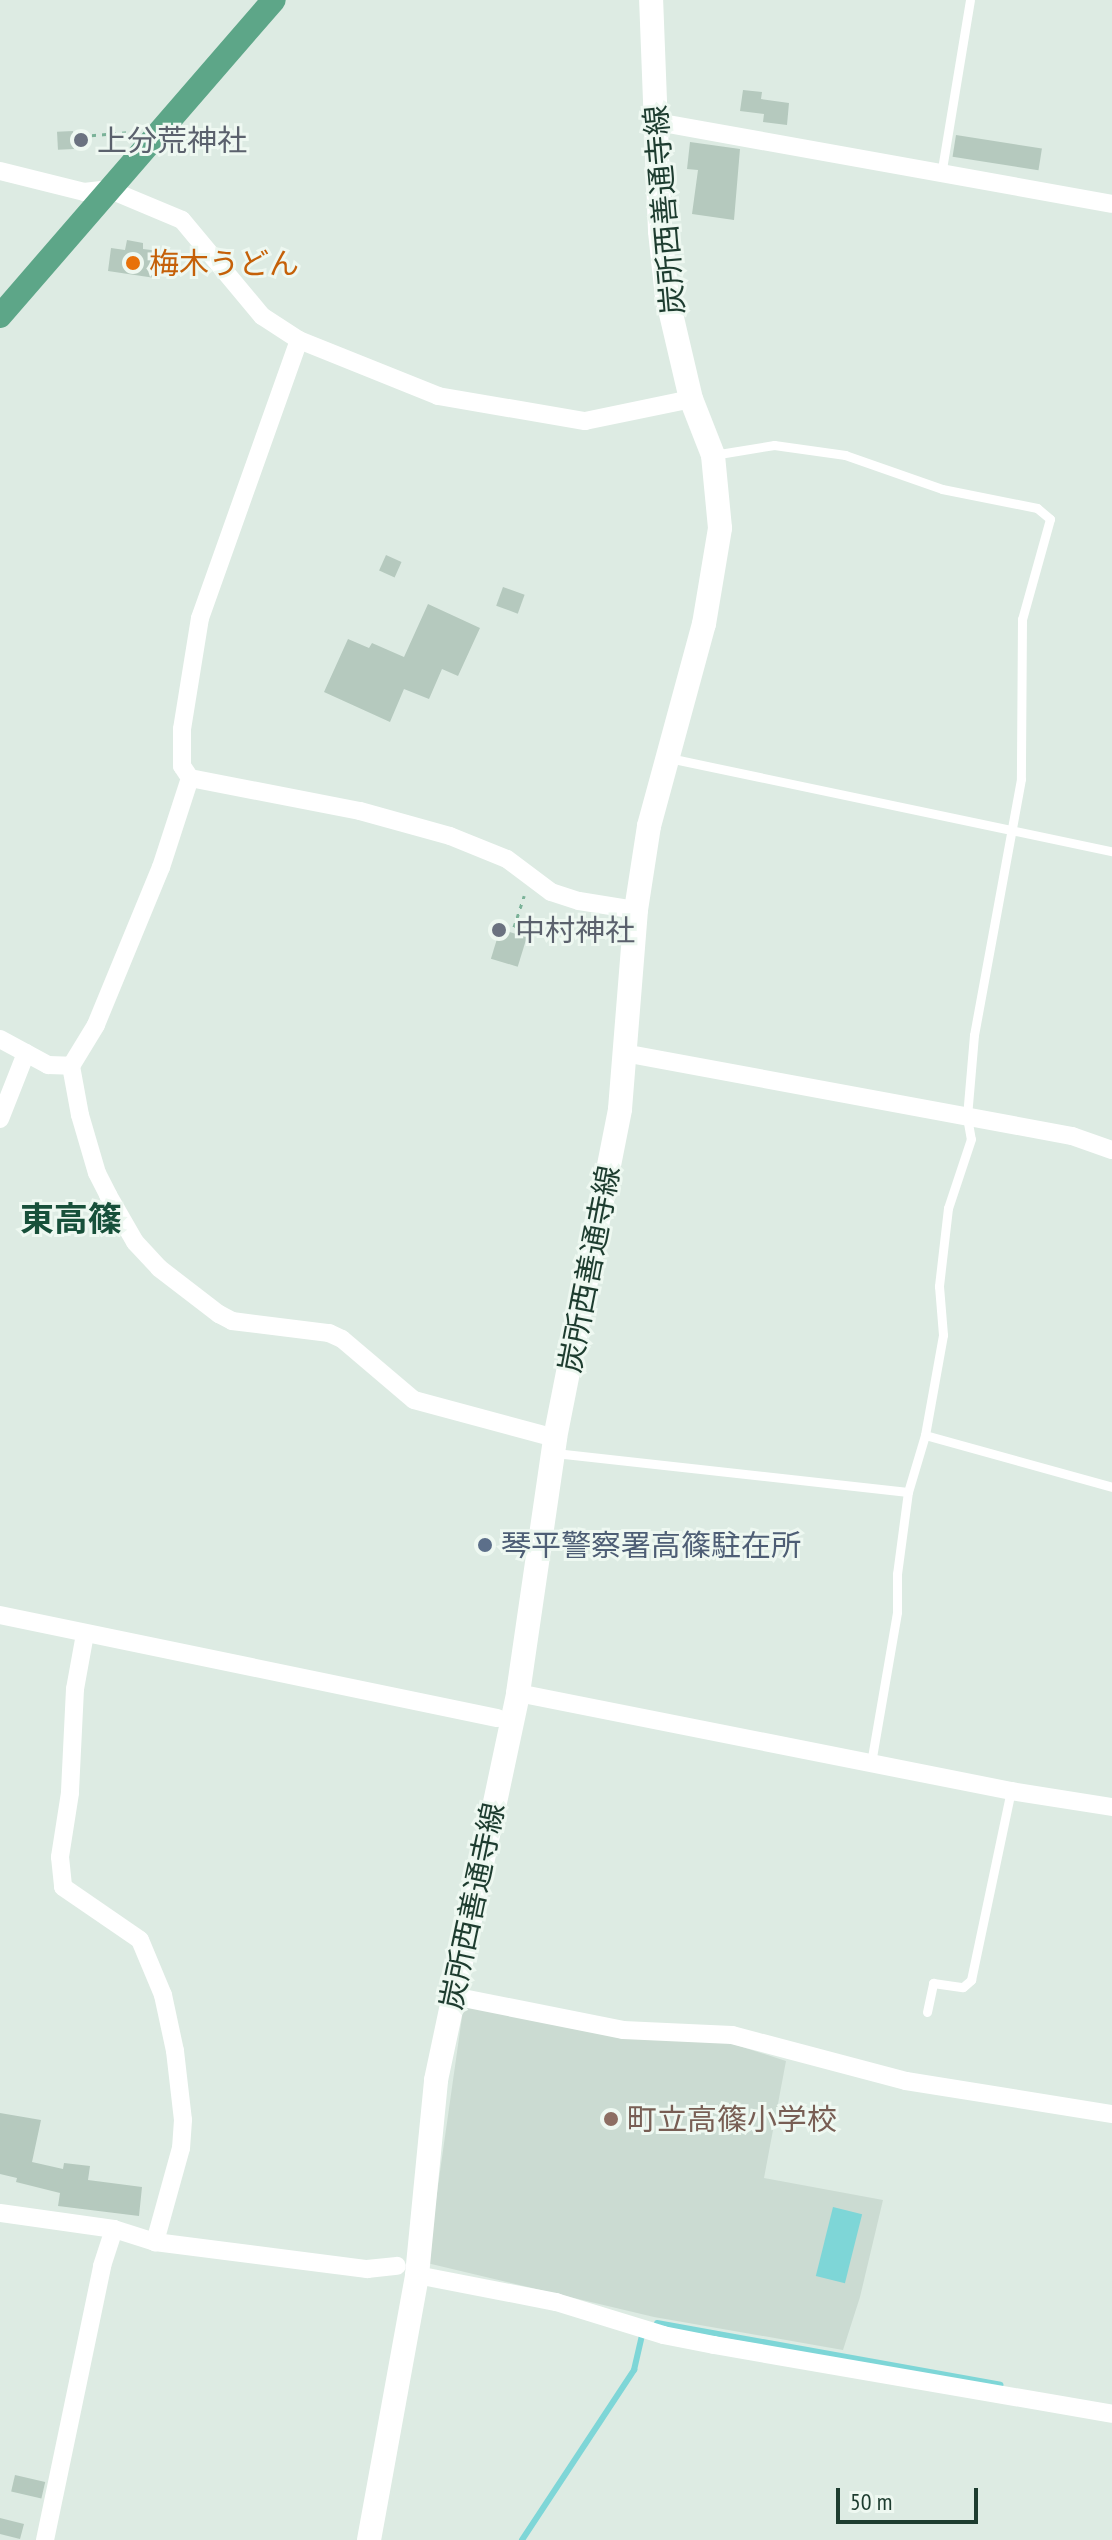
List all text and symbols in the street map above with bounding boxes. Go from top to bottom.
street label: 炭所西善通寺線 [637,104,691,316]
place label: 上分荒神社 [97,122,247,158]
marker: 上分荒神社 [72,131,90,149]
place label: 梅木うどん [149,245,299,281]
marker: 梅木うどん [124,254,142,272]
place label: 中村神社 [515,912,635,948]
marker: 中村神社 [490,921,508,939]
street label: 炭所西善通寺線 [551,1162,627,1376]
district label: 東高篠 [20,1199,122,1239]
place label: 琴平警察署高篠駐在所 [501,1527,801,1563]
marker: 琴平警察署高篠駐在所 [476,1536,494,1554]
street label: 炭所西善通寺線 [433,1800,511,2012]
place label: 町立高篠小学校 [627,2101,837,2137]
marker: 町立高篠小学校 [602,2110,620,2128]
scale bar [840,2472,982,2522]
text: 50 m [850,2486,892,2517]

